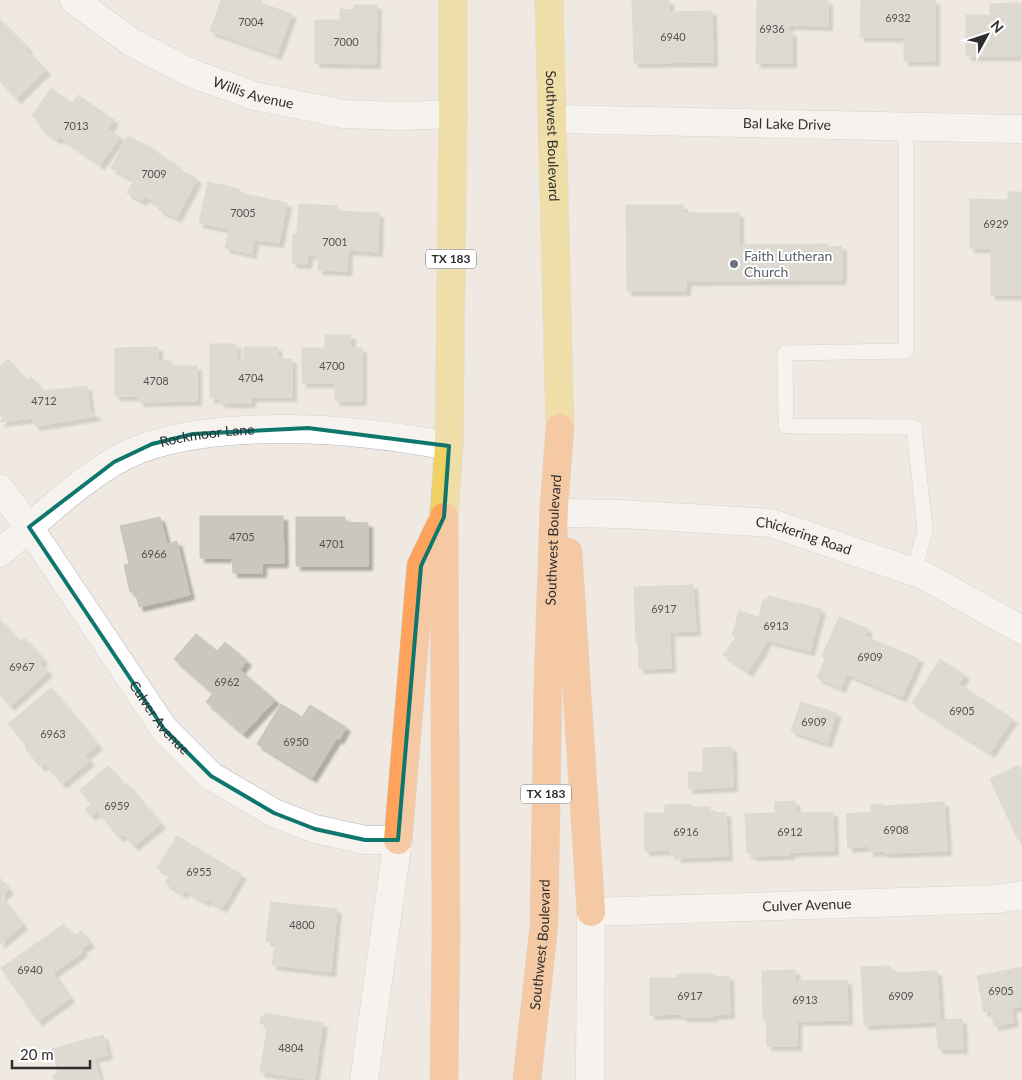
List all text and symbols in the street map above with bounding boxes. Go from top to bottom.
north arrow [962,10,1012,60]
house number: 6932 [885,11,911,24]
house number: 7004 [238,15,264,28]
text: N [987,17,1007,36]
house number: 6936 [759,22,785,35]
house number: 6940 [660,30,686,43]
house number: 7000 [333,35,359,48]
street label: Southwest Boulevard [543,70,563,202]
street label: Willis Avenue [211,73,295,112]
street label: Bal Lake Drive [743,114,831,133]
house number: 7013 [63,119,89,132]
house number: 7009 [141,167,167,180]
house number: 7005 [230,206,256,219]
house number: 6929 [983,217,1009,230]
house number: 7001 [322,235,348,248]
place label: Faith Lutheran Church [744,247,832,280]
road number: TX 183 [426,250,476,268]
marker: Faith Lutheran Church [728,258,740,270]
house number: 4700 [319,359,345,372]
house number: 4704 [238,371,264,384]
house number: 4708 [143,374,169,387]
house number: 4712 [31,394,57,407]
street label: Rockmoor Lane [158,420,255,450]
street label: Southwest Boulevard [542,474,564,606]
street label: Chickering Road [755,513,854,558]
house number: 4705 [229,530,255,543]
house number: 4701 [319,537,345,550]
house number: 6966 [141,547,167,560]
house number: 6917 [651,602,677,615]
house number: 6913 [763,619,789,632]
house number: 6909 [857,650,883,663]
house number: 6967 [9,660,35,673]
house number: 6962 [214,675,240,688]
street label: Culver Avenue [126,677,194,758]
house number: 6905 [949,704,975,717]
house number: 6909 [801,715,827,728]
house number: 6963 [40,727,66,740]
house number: 6950 [283,735,309,748]
road number: TX 183 [521,784,571,804]
house number: 6959 [104,799,130,812]
house number: 6908 [883,823,909,836]
house number: 6916 [673,825,699,838]
house number: 6912 [777,825,803,838]
house number: 6955 [186,865,212,878]
street label: Southwest Boulevard [526,879,553,1011]
street label: Culver Avenue [762,895,852,914]
house number: 4800 [289,918,315,931]
house number: 6940 [17,963,43,976]
house number: 6905 [988,984,1014,997]
house number: 6917 [677,989,703,1002]
house number: 6909 [888,989,914,1002]
house number: 6913 [792,993,818,1006]
scale bar [12,1038,90,1070]
house number: 4804 [278,1041,304,1054]
text: 20 m [20,1045,54,1063]

